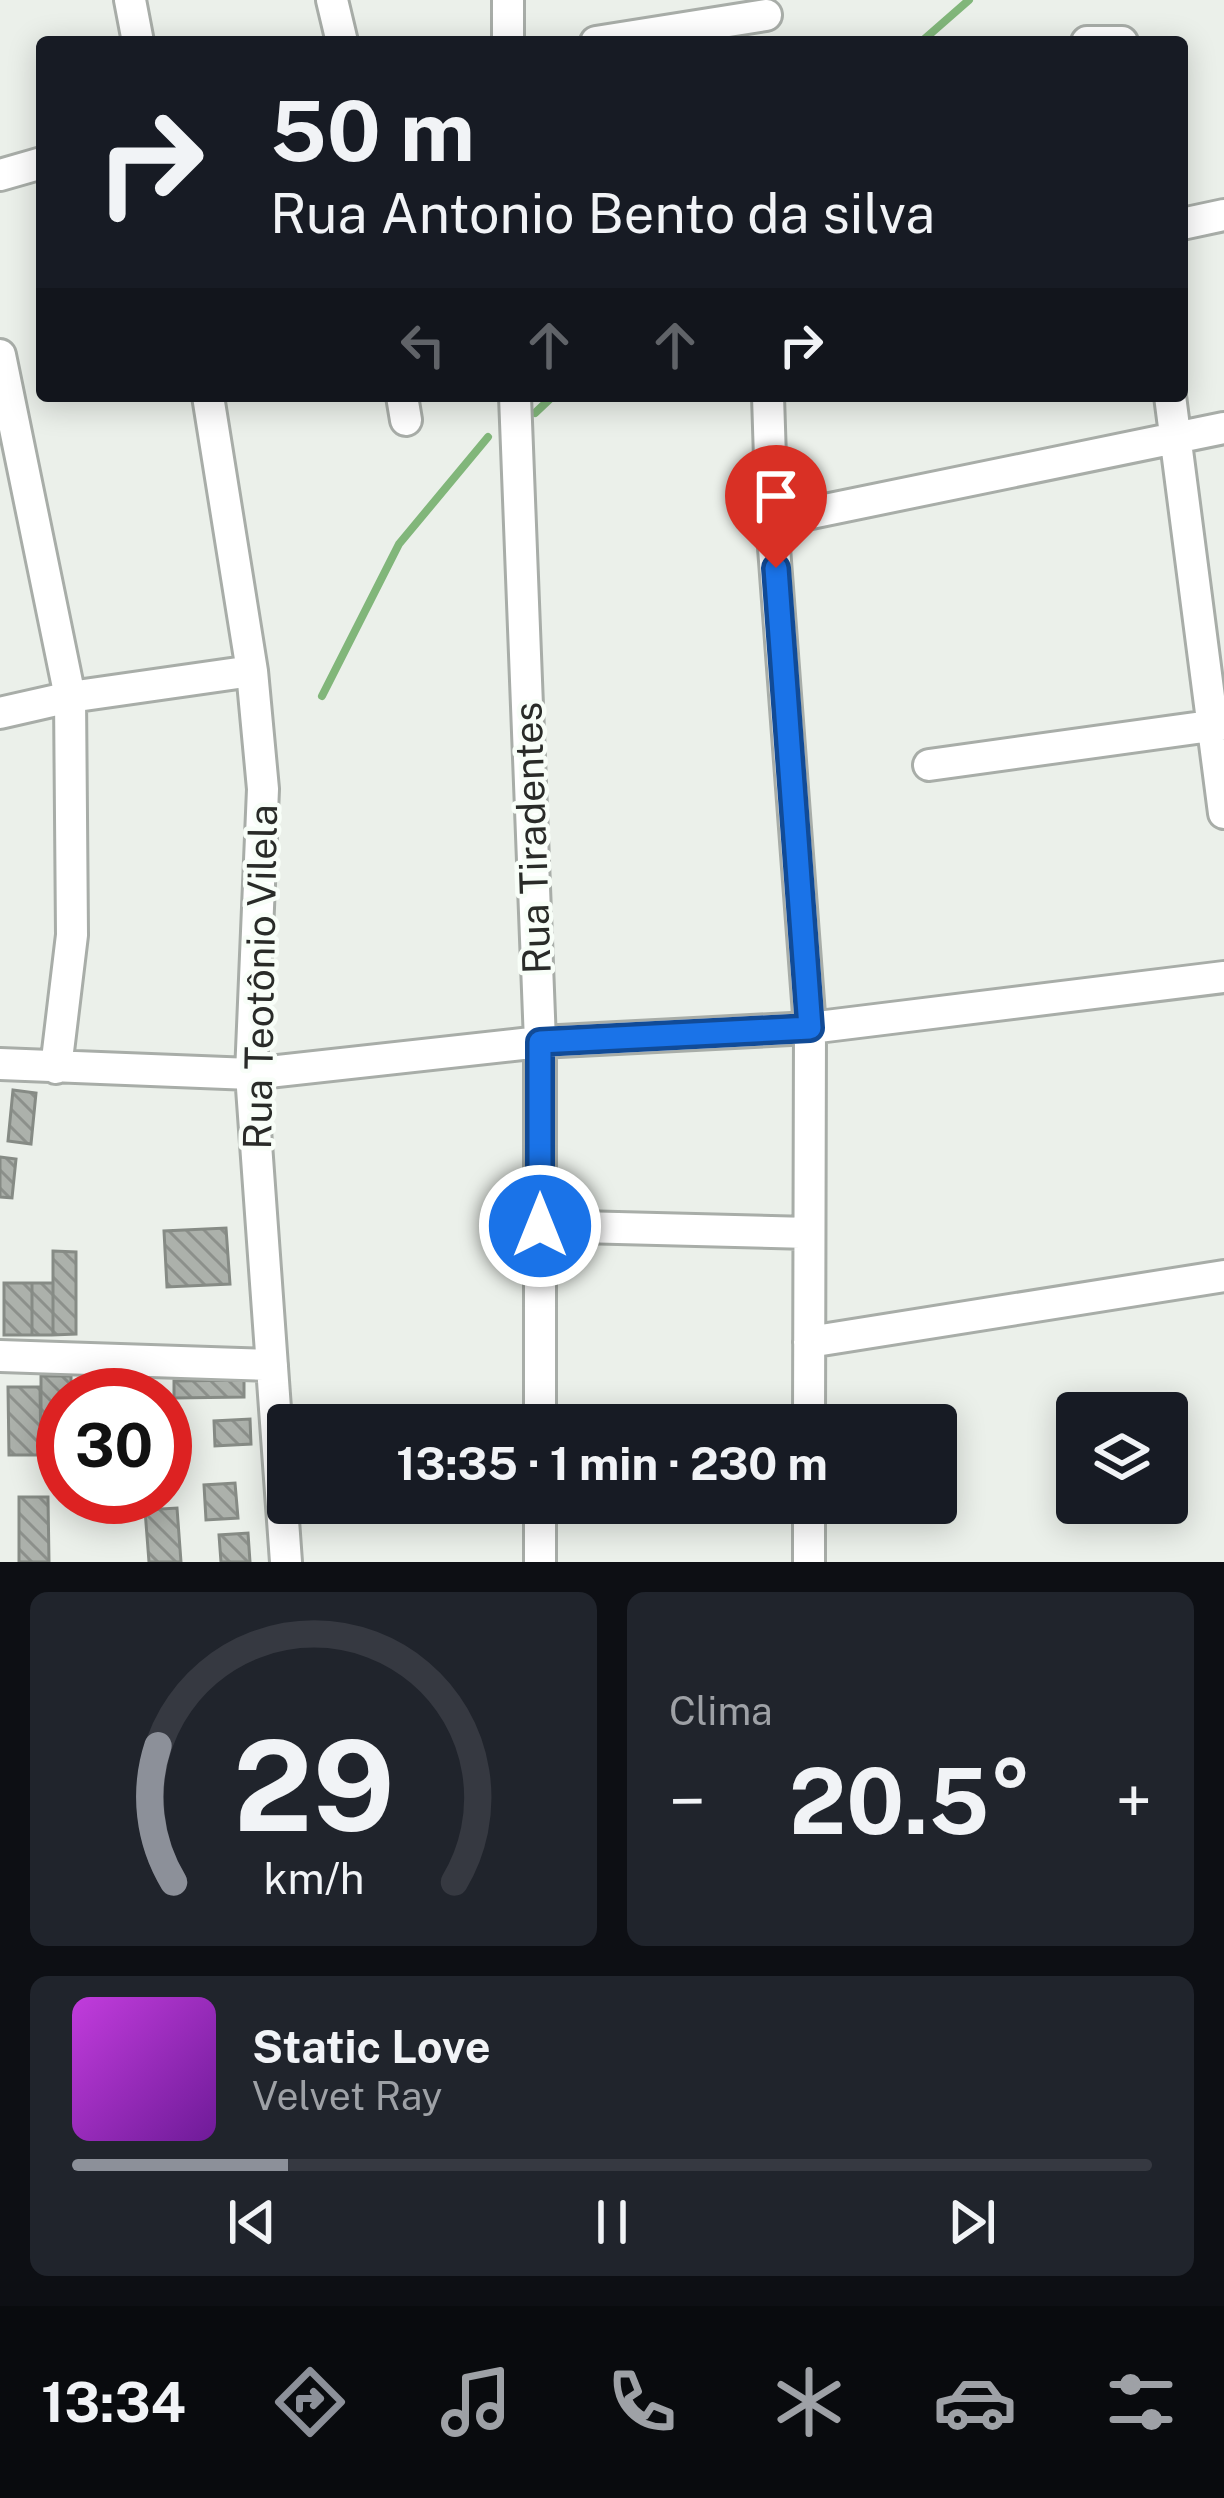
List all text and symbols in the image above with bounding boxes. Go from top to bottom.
text: 50 m [270,81,475,180]
icon: right [72,84,228,240]
text: Rua Antonio Bento da silva [270,182,935,245]
icon: left [390,312,456,378]
icon: ahead [516,312,582,378]
icon: ahead [642,312,708,378]
icon: right [768,312,834,378]
pin [725,445,827,568]
icon: arrive [743,463,809,529]
street label: Rua Tiradentes [504,701,560,975]
street label: Rua Teotônio Vilela [234,804,286,1150]
position arrow [477,1163,603,1289]
speed limit sign: 30 [36,1368,192,1524]
map controls [1056,1392,1188,1524]
button: layers [1056,1392,1188,1524]
text: 13:35 · 1 min · 230 m [396,1437,828,1490]
text: Clima [669,1688,773,1734]
text: 29 [233,1712,394,1859]
text: 20.5° [789,1748,1032,1854]
text: − [669,1762,706,1840]
text: + [1115,1762,1152,1840]
text: km/h [263,1853,364,1904]
text: Static Love [252,2020,491,2073]
text: Velvet Ray [252,2073,442,2119]
icon: previous [219,2189,285,2255]
icon: pause [579,2189,645,2255]
icon: next [939,2189,1005,2255]
icon: directions [268,2360,352,2444]
icon: music [434,2360,518,2444]
icon: phone [600,2360,684,2444]
icon: climate [767,2360,851,2444]
icon: car [933,2360,1017,2444]
icon: filters [1099,2360,1183,2444]
text: 13:34 [41,2371,186,2434]

